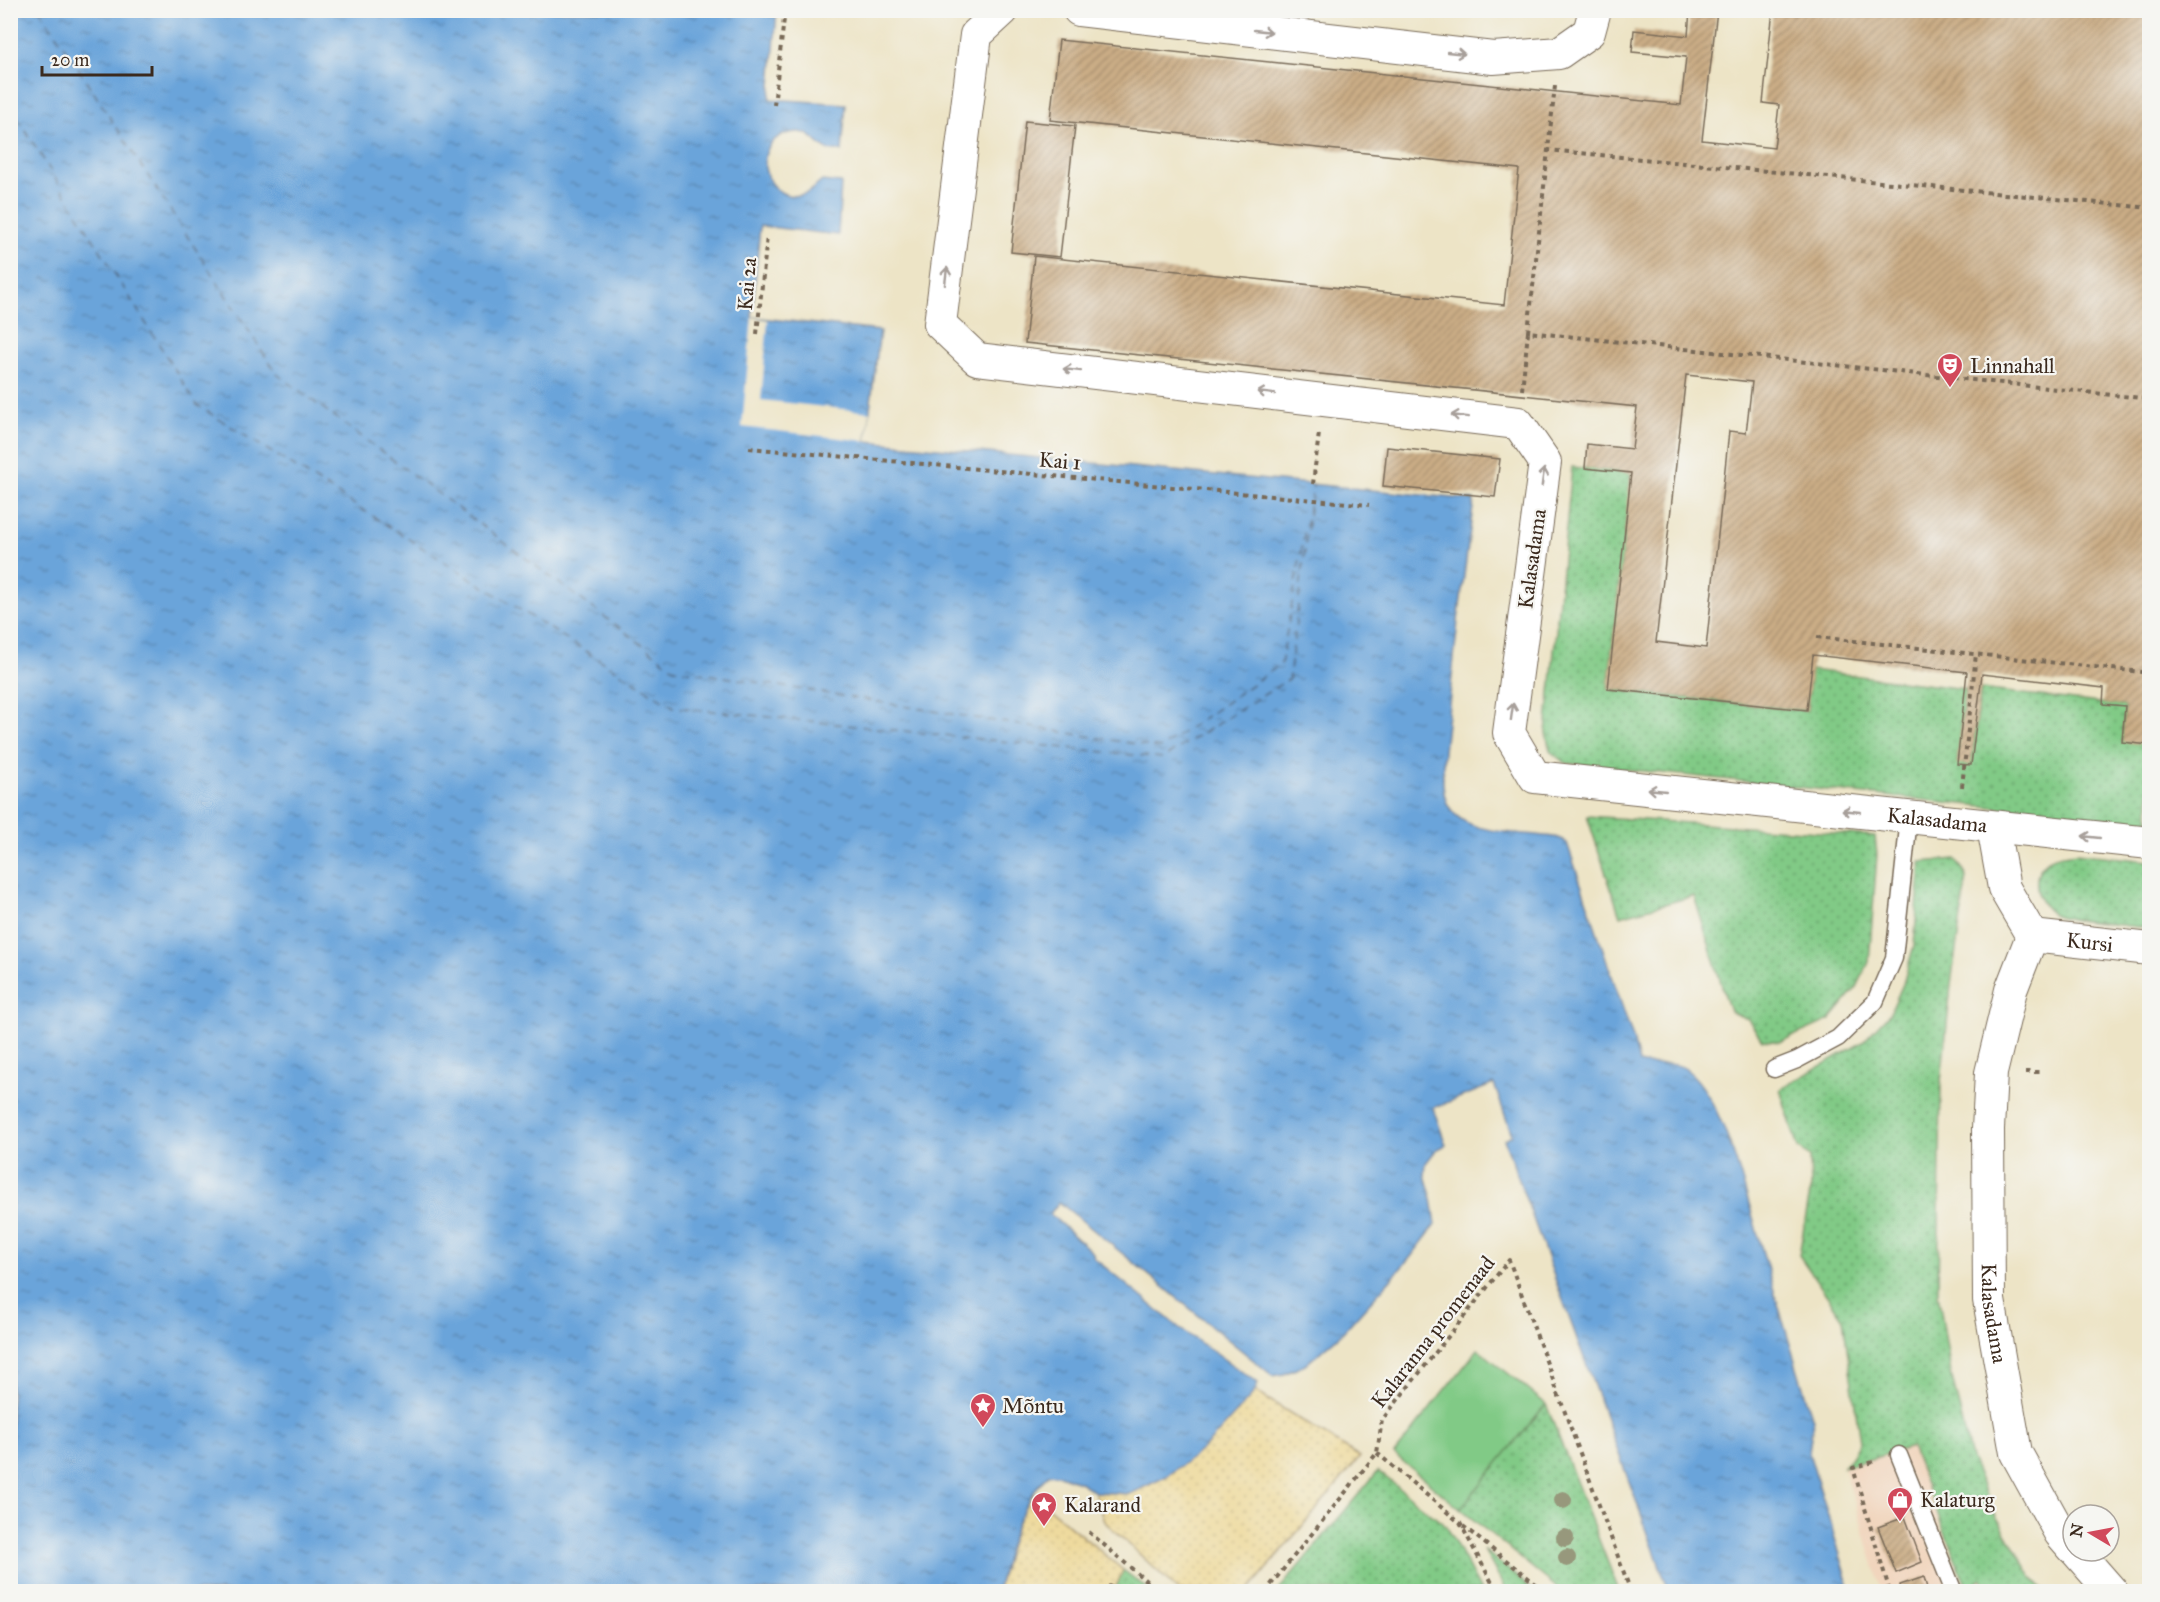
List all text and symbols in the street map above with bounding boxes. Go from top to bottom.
one-way arrow [1252,26,1272,37]
scale bar [42,39,152,77]
one-way arrow [1446,48,1466,59]
text: 20 m [51,49,89,71]
street label: Kai 2a [732,256,762,312]
one-way arrow [941,266,952,286]
theatre icon: Linnahall [1935,351,1965,389]
place label: Linnahall [1970,353,2055,379]
one-way arrow [1063,364,1083,375]
one-way arrow [1257,388,1276,399]
one-way arrow [1450,411,1470,422]
street label: Kai 1 [1038,446,1082,476]
one-way arrow [1538,468,1549,488]
street label: Kalasadama [1512,507,1552,611]
one-way arrow [1506,703,1517,723]
one-way arrow [1648,784,1668,795]
street label: Kalasadama [1886,802,1989,838]
one-way arrow [1842,806,1862,817]
one-way arrow [2082,831,2102,842]
street label: Kursi [2065,927,2115,958]
street label: Kalaranna promenaad [1365,1250,1501,1413]
street label: Kalasadama [1976,1263,2013,1365]
place icon: Mõntu [968,1391,998,1429]
place label: Mõntu [1002,1393,1064,1419]
shop icon: Kalaturg [1885,1485,1915,1523]
place label: Kalaturg [1920,1487,1995,1513]
place icon: Kalarand [1029,1490,1059,1528]
place label: Kalarand [1064,1492,1141,1518]
north arrow [2061,1503,2121,1563]
text: N [2066,1522,2087,1539]

